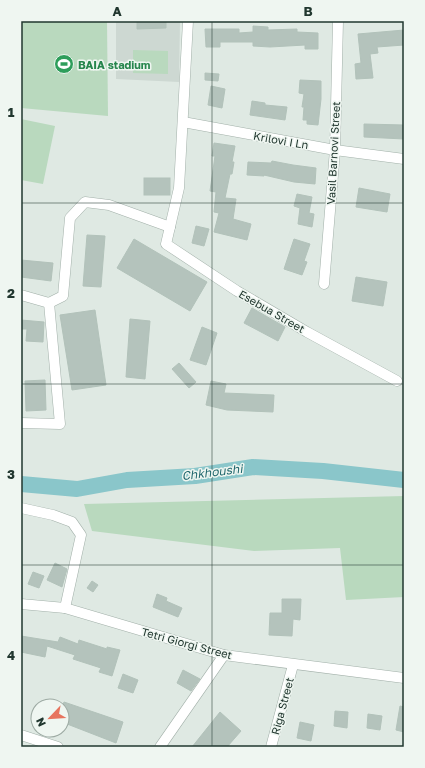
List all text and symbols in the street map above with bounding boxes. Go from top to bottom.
text: A [112,3,122,19]
text: B [303,3,313,19]
sports icon: BAIA stadium [53,53,75,75]
place label: BAIA stadium [78,58,151,71]
street label: Vasil Barnovi Street [324,101,342,205]
text: 1 [8,104,15,120]
street label: Krilovi I Ln [252,129,310,151]
text: 2 [7,285,15,301]
street label: Esebua Street [237,287,307,335]
water label: Chkhoushi [181,461,245,483]
text: 3 [7,466,15,482]
street label: Tetri Giorgi Street [140,625,234,661]
text: 4 [7,647,15,663]
street label: Riga Street [268,676,296,736]
north arrow [30,698,70,738]
text: N [33,716,48,729]

